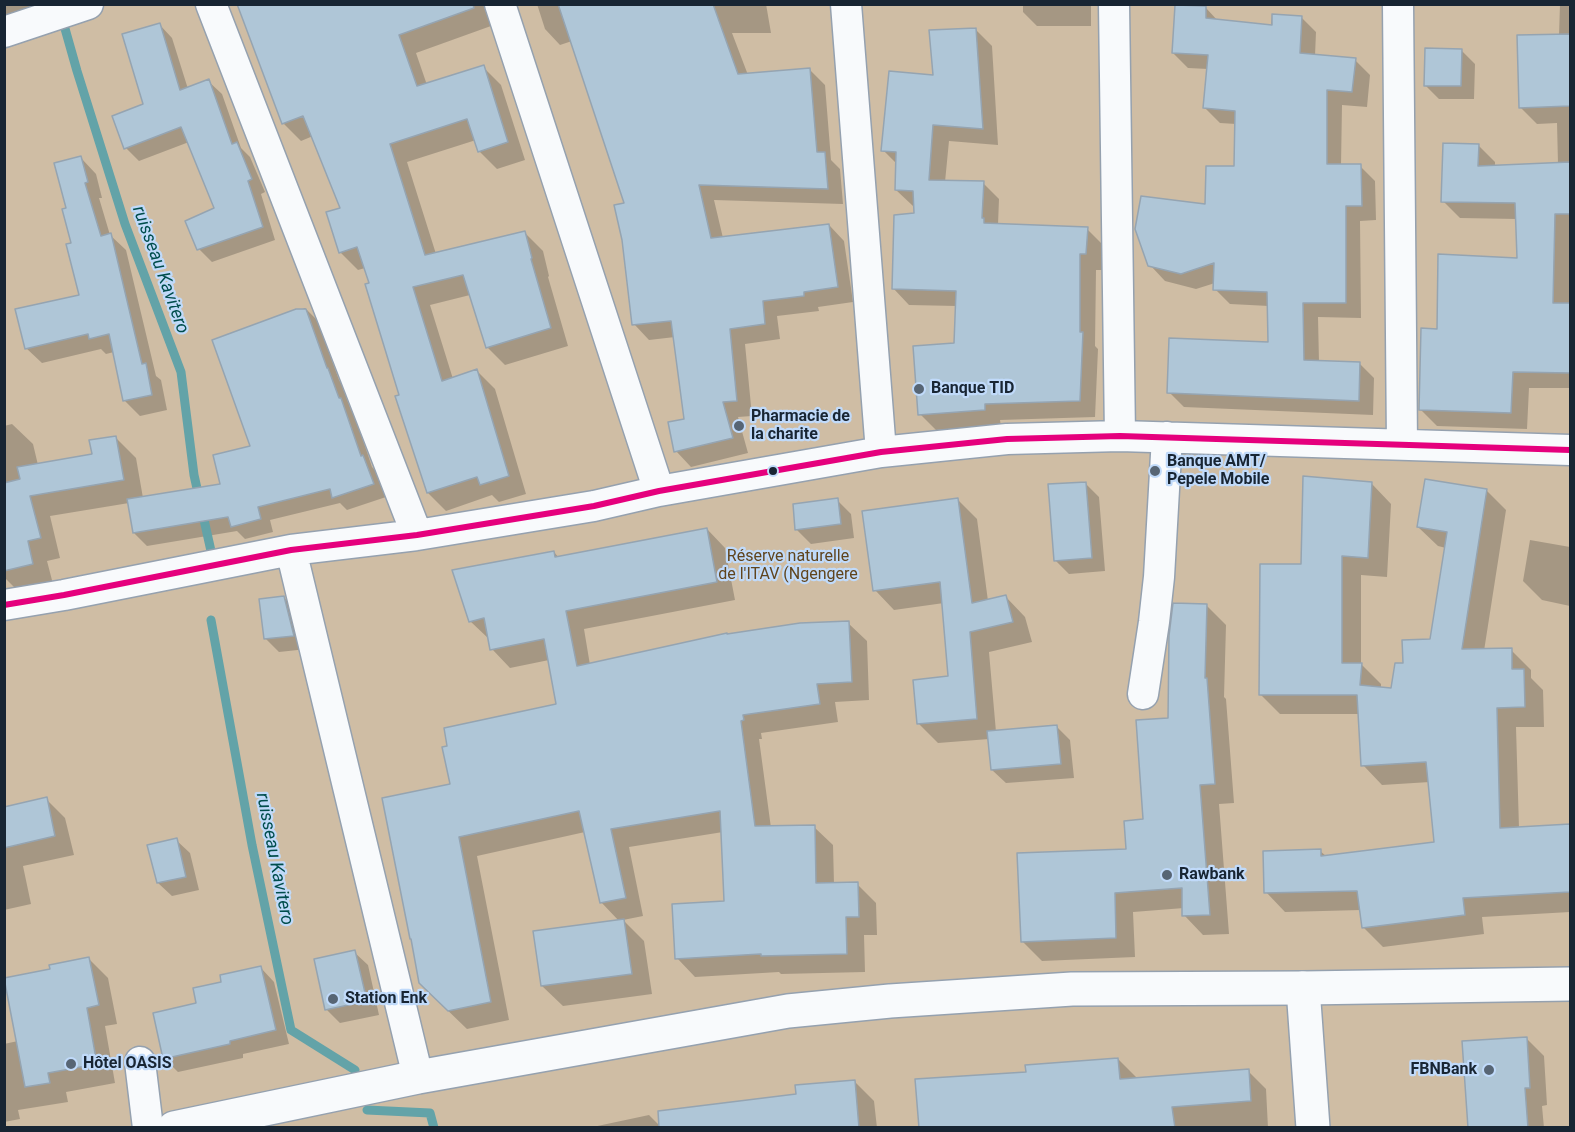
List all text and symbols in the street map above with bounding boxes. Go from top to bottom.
water label: ruisseau Kavitero [127,203,193,337]
place label: Banque TID [931,379,1014,399]
marker: Banque TID [912,382,926,396]
place label: Pharmacie de la charite [751,407,850,445]
marker: Pharmacie de la charite [732,419,746,433]
place label: Banque AMT/ Pepele Mobile [1167,452,1269,490]
marker: Banque AMT/ Pepele Mobile [1148,464,1162,478]
unlabelled marker [767,465,779,477]
park label: Réserve naturelle de l'ITAV (Ngengere [718,547,858,585]
water label: ruisseau Kavitero [251,791,297,927]
place label: Rawbank [1179,865,1245,885]
marker: Rawbank [1160,868,1174,882]
place label: Station Enk [345,989,427,1009]
marker: Station Enk [326,992,340,1006]
place label: Hôtel OASIS [83,1054,172,1074]
marker: Hôtel OASIS [64,1057,78,1071]
place label: FBNBank [1410,1060,1477,1080]
marker: FBNBank [1482,1063,1496,1077]

